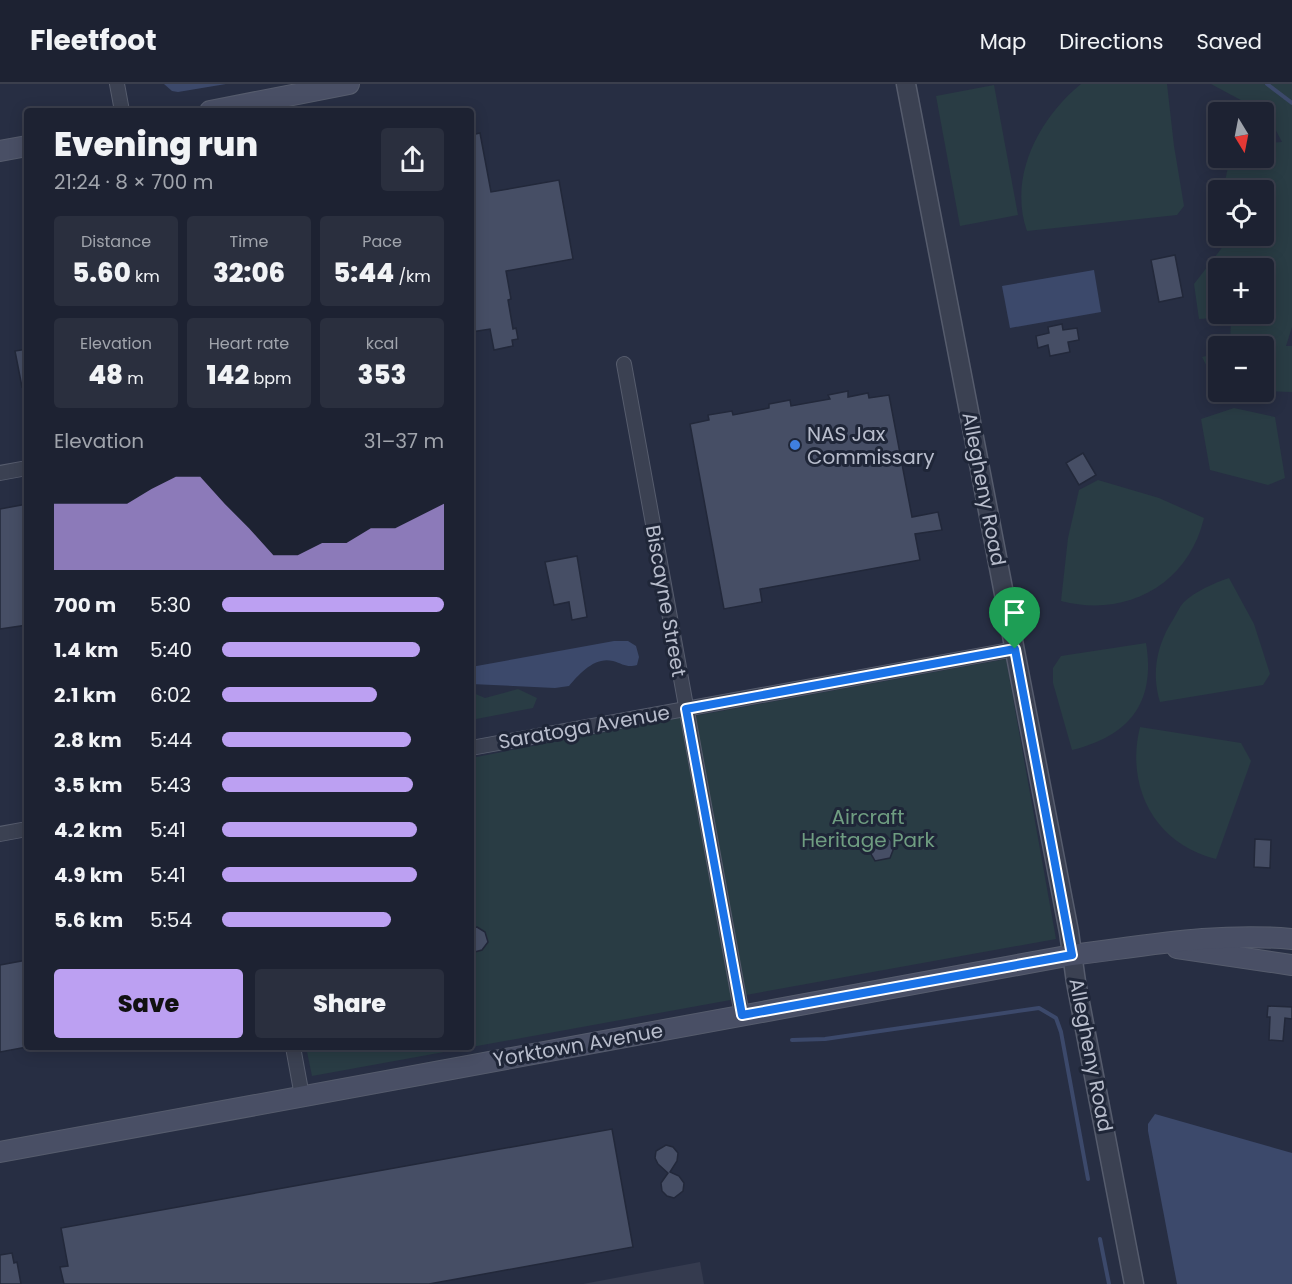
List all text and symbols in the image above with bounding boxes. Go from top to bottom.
text: Fleetfoot [30,21,157,60]
text: Map [980,27,1026,56]
text: Directions [1059,27,1163,56]
text: Saved [1196,27,1262,56]
north arrow [1208,102,1274,168]
map controls [1208,102,1274,402]
text: Evening run [54,121,258,168]
button: share [381,128,444,191]
text: 21:24 · 8 × 700 m [54,168,213,196]
button: locate [1208,180,1274,246]
text: Distance [81,230,151,253]
text: Time [230,230,269,253]
text: Pace [362,230,402,253]
text: 5.60 [72,255,131,291]
text: 32:06 [213,255,285,291]
text: 5:44 [333,255,394,291]
button: + [1208,258,1274,324]
text: km [131,265,160,288]
text: /km [394,265,431,288]
text: Elevation [80,332,152,355]
text: Heart rate [209,332,289,355]
text: kcal [366,332,398,355]
button: − [1208,336,1274,402]
text: 48 [88,357,123,393]
text: 142 [206,357,249,393]
text: 353 [358,357,406,393]
text: m [123,367,144,390]
text: bpm [249,367,292,390]
street label: Allegheny Road [955,410,1013,568]
place label: NAS Jax Commissary [807,420,934,471]
text: Elevation [54,427,144,455]
text: 31–37 m [364,427,444,455]
marker: NAS Jax Commissary [788,438,802,452]
street label: Biscayne Street [639,523,693,679]
pin [989,587,1040,649]
text: 700 m [54,591,116,619]
text: 5:30 [150,591,191,619]
icon: arrive [998,596,1031,629]
text: 1.4 km [54,636,118,664]
text: 5:40 [150,636,192,664]
text: 2.1 km [54,681,116,709]
text: 6:02 [150,681,191,709]
street label: Saratoga Avenue [496,698,672,756]
text: 2.8 km [54,726,122,754]
text: 5:44 [150,726,192,754]
text: 3.5 km [54,771,123,799]
text: 5:43 [150,771,191,799]
park label: Aircraft Heritage Park [801,803,935,854]
text: 4.2 km [54,816,122,844]
text: 5:41 [150,816,186,844]
text: 4.9 km [54,861,123,889]
text: 5:41 [150,861,186,889]
text: 5.6 km [54,906,123,934]
text: 5:54 [150,906,192,934]
button: Save [54,969,243,1038]
button: Share [255,969,444,1038]
street label: Allegheny Road [1062,976,1120,1134]
street label: Yorktown Avenue [491,1016,665,1074]

